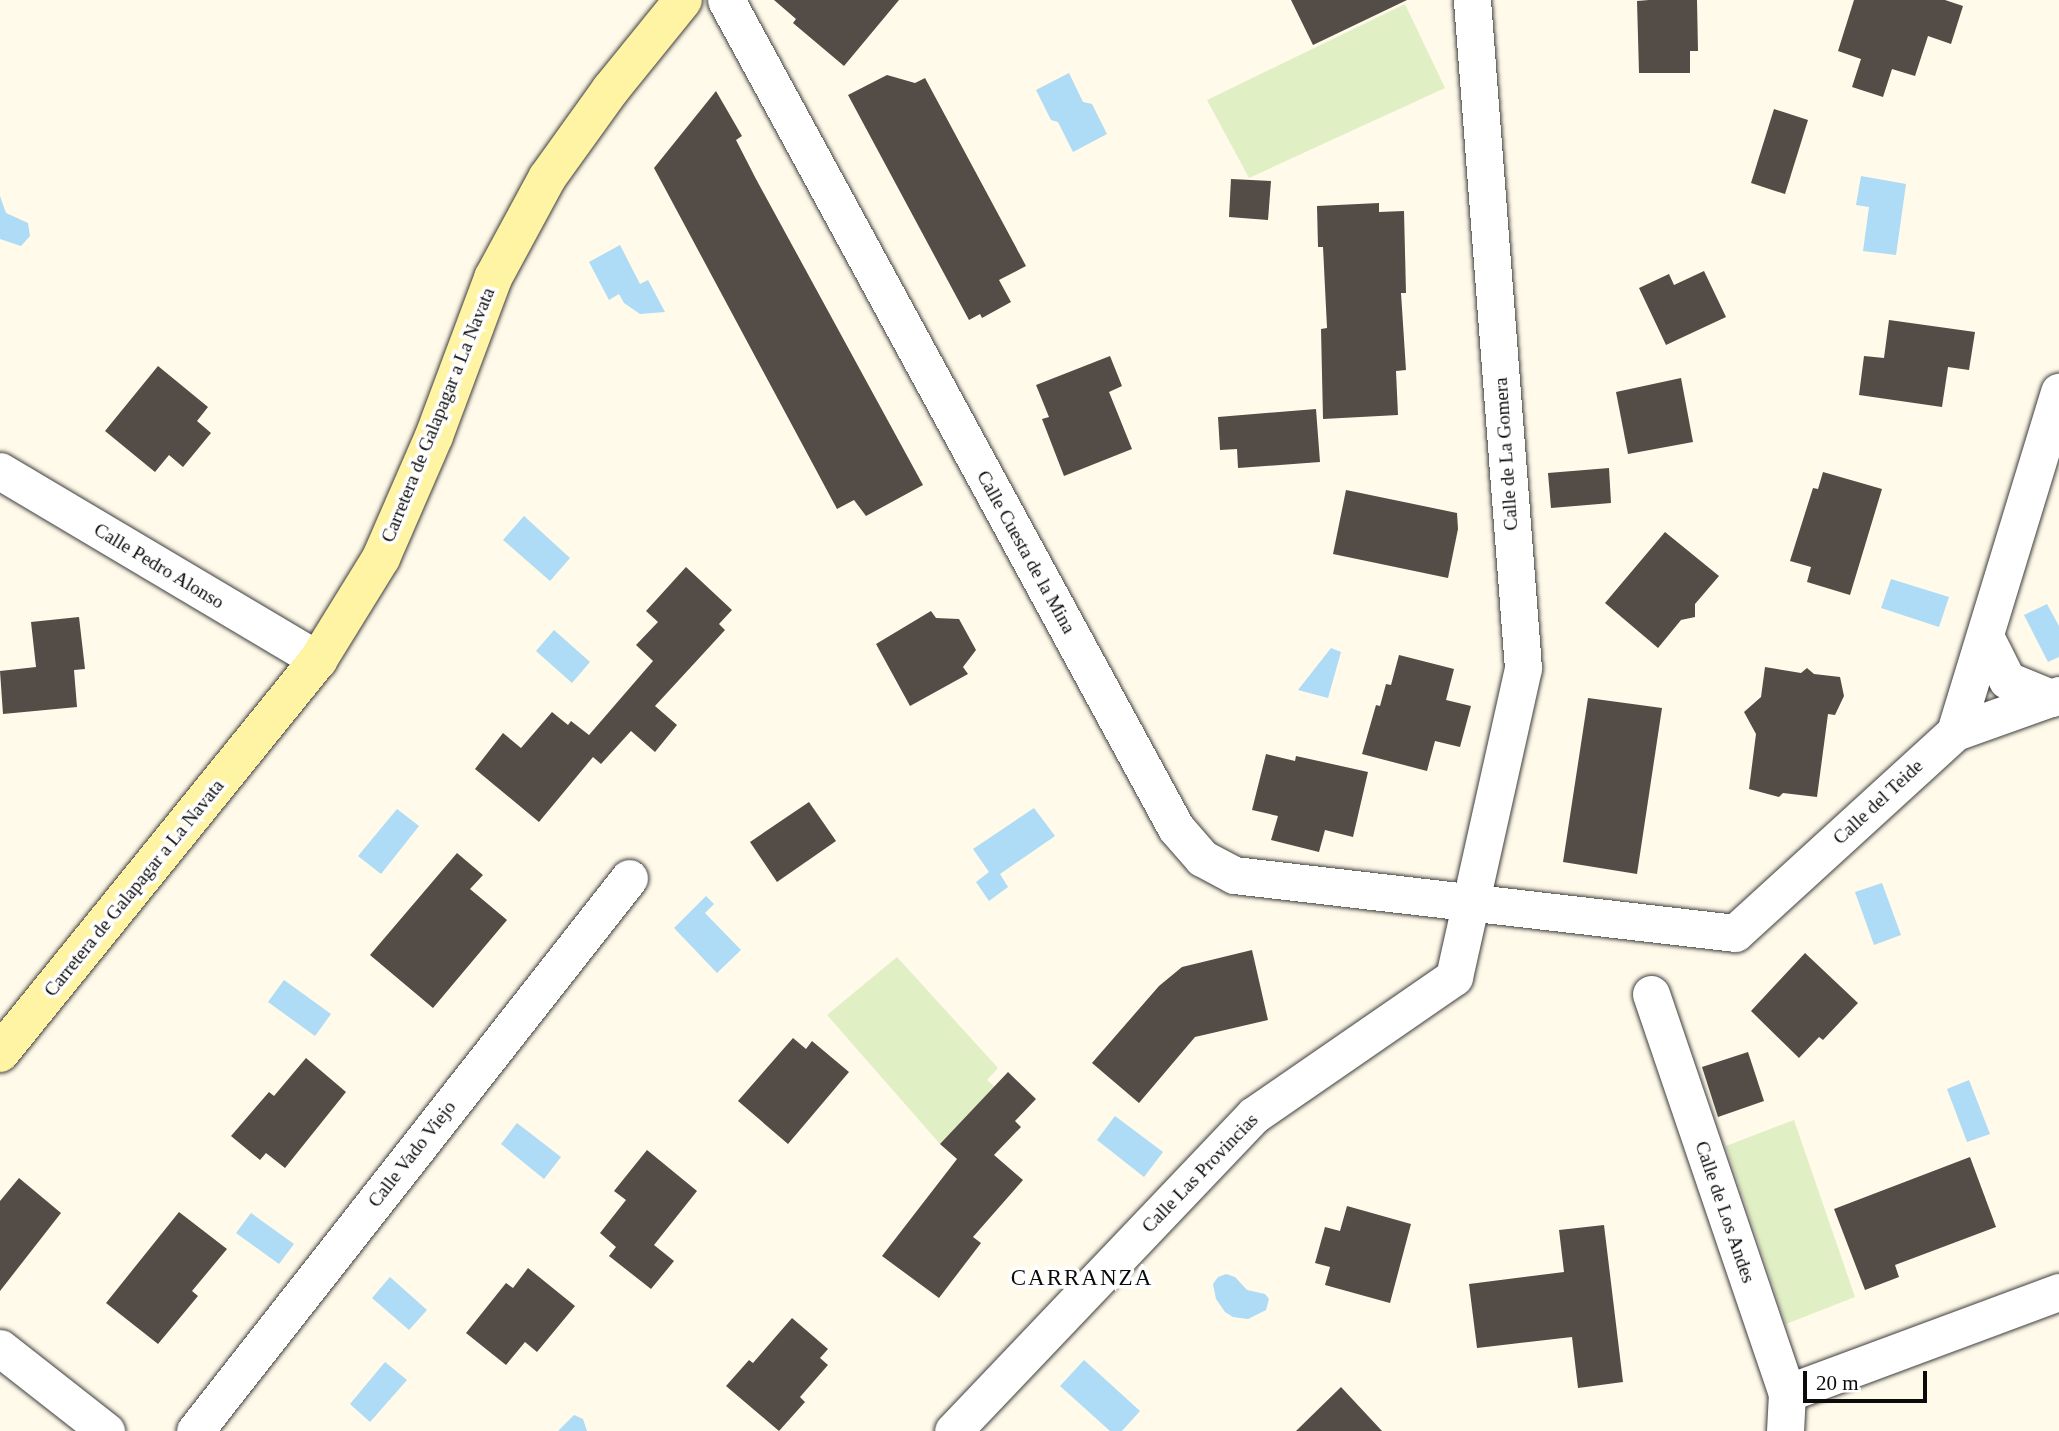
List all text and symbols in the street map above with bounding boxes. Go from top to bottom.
street label: Carretera de Galapagar a La Navata [376,284,500,546]
street label: Calle de La Gomera [1489,377,1523,531]
street label: Calle Cuesta de la Mina [972,467,1080,637]
street label: Calle Pedro Alonso [89,518,229,614]
street label: Calle del Teide [1828,755,1928,849]
street label: Carretera de Galapagar a La Navata [39,775,229,1001]
street label: Calle Vado Viejo [363,1096,461,1212]
street label: Calle Las Provincias [1137,1109,1263,1237]
street label: Calle de Los Andes [1690,1138,1760,1286]
district label: CARRANZA [1012,1264,1152,1292]
scale bar [1807,1358,1931,1402]
text: 20 m [1816,1371,1859,1395]

